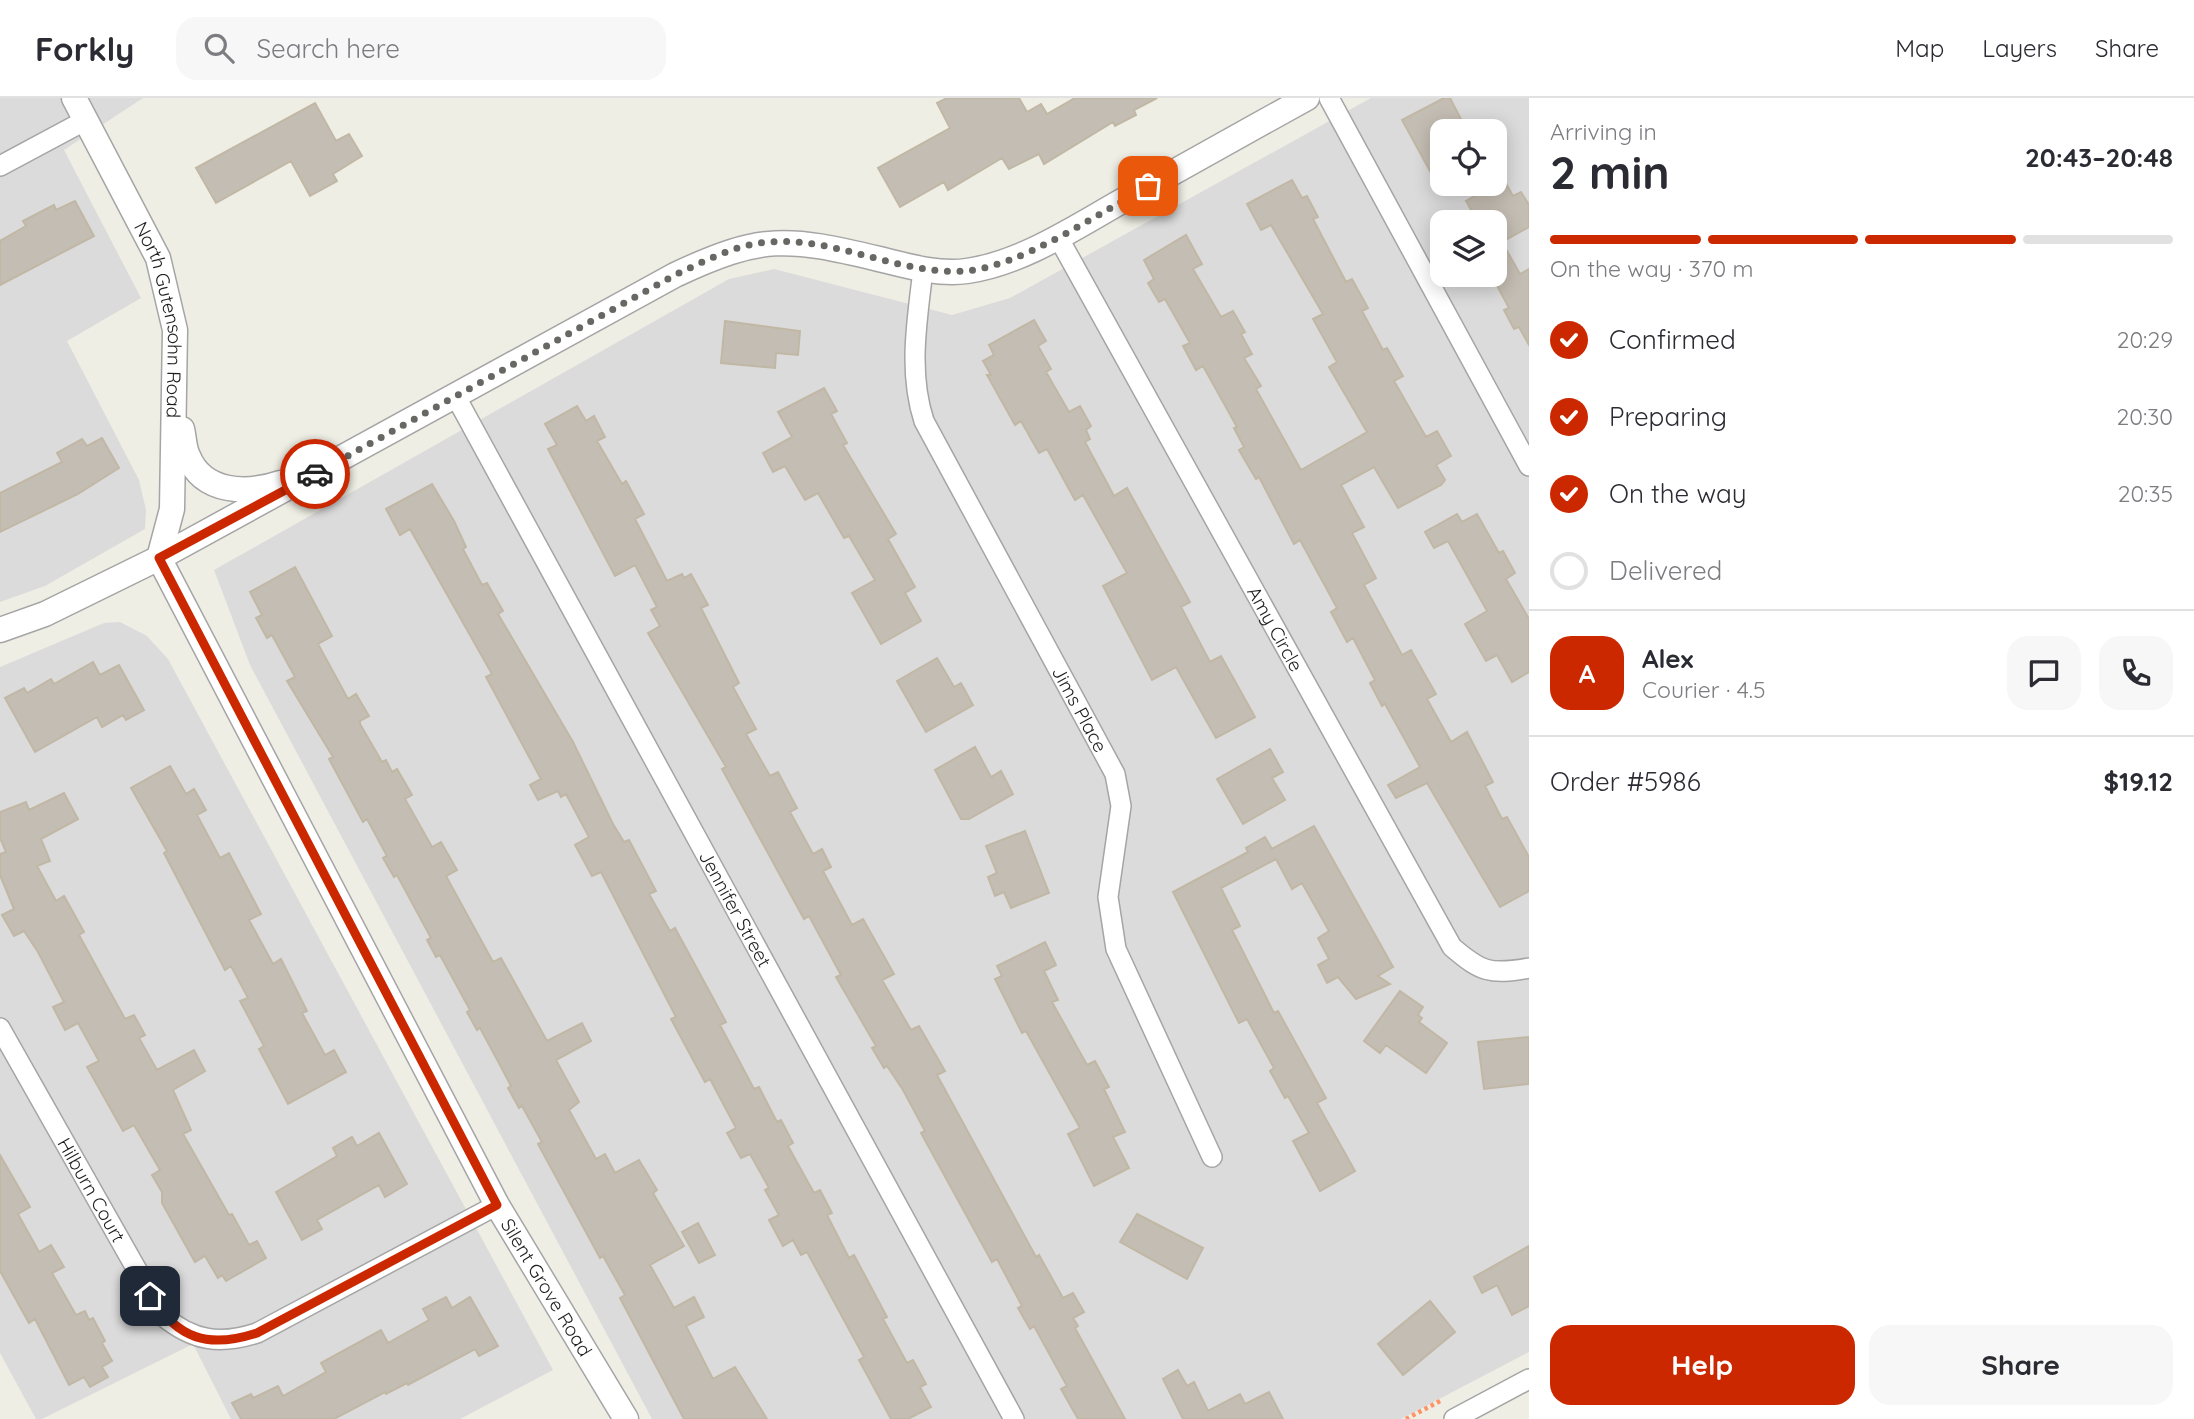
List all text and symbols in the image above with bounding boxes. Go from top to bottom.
search box [176,17,666,80]
text: Forkly [35,28,134,69]
icon: search [200,29,238,67]
text: Search here [256,32,400,65]
text: Map [1895,33,1944,63]
text: Layers [1982,33,2057,63]
text: Share [2095,33,2159,63]
text: Arriving in [1550,117,1657,146]
map controls [1430,119,1507,287]
button: locate [1430,119,1507,196]
text: 20:43–20:48 [2025,141,2173,174]
text: 2 min [1550,143,1670,201]
pin [1118,156,1178,216]
icon: bag [1129,167,1167,205]
button: layers [1430,210,1507,287]
street label: North Gutensohn Road [129,217,187,418]
text: On the way · 370 m [1550,254,1754,283]
icon: check [1550,321,1588,359]
text: Confirmed [1609,323,1736,356]
text: 20:29 [2117,325,2173,354]
icon: check [1550,398,1588,436]
text: Preparing [1609,400,1727,433]
text: 20:30 [2117,402,2173,431]
courier [280,439,350,509]
icon: car [296,455,334,493]
icon: check [1550,475,1588,513]
text: On the way [1609,477,1747,510]
text: 20:35 [2118,479,2173,508]
text: Delivered [1609,554,1722,587]
street label: Amy Circle [1242,582,1309,676]
button: chat [2007,636,2081,710]
button: phone [2099,636,2173,710]
text: Alex [1642,642,1693,675]
text: A [1579,657,1595,690]
street label: Jims Place [1047,662,1113,756]
text: Courier · 4.5 [1642,675,1766,704]
text: Order #5986 [1550,765,1701,798]
text: $19.12 [2104,765,2173,798]
street label: Jennifer Street [694,846,777,971]
street label: Hilburn Court [52,1133,131,1246]
street label: Silent Grove Road [496,1214,597,1361]
pin [120,1266,180,1326]
icon: home [131,1277,169,1315]
button: Help [1550,1325,1855,1405]
button: Share [1869,1325,2173,1405]

